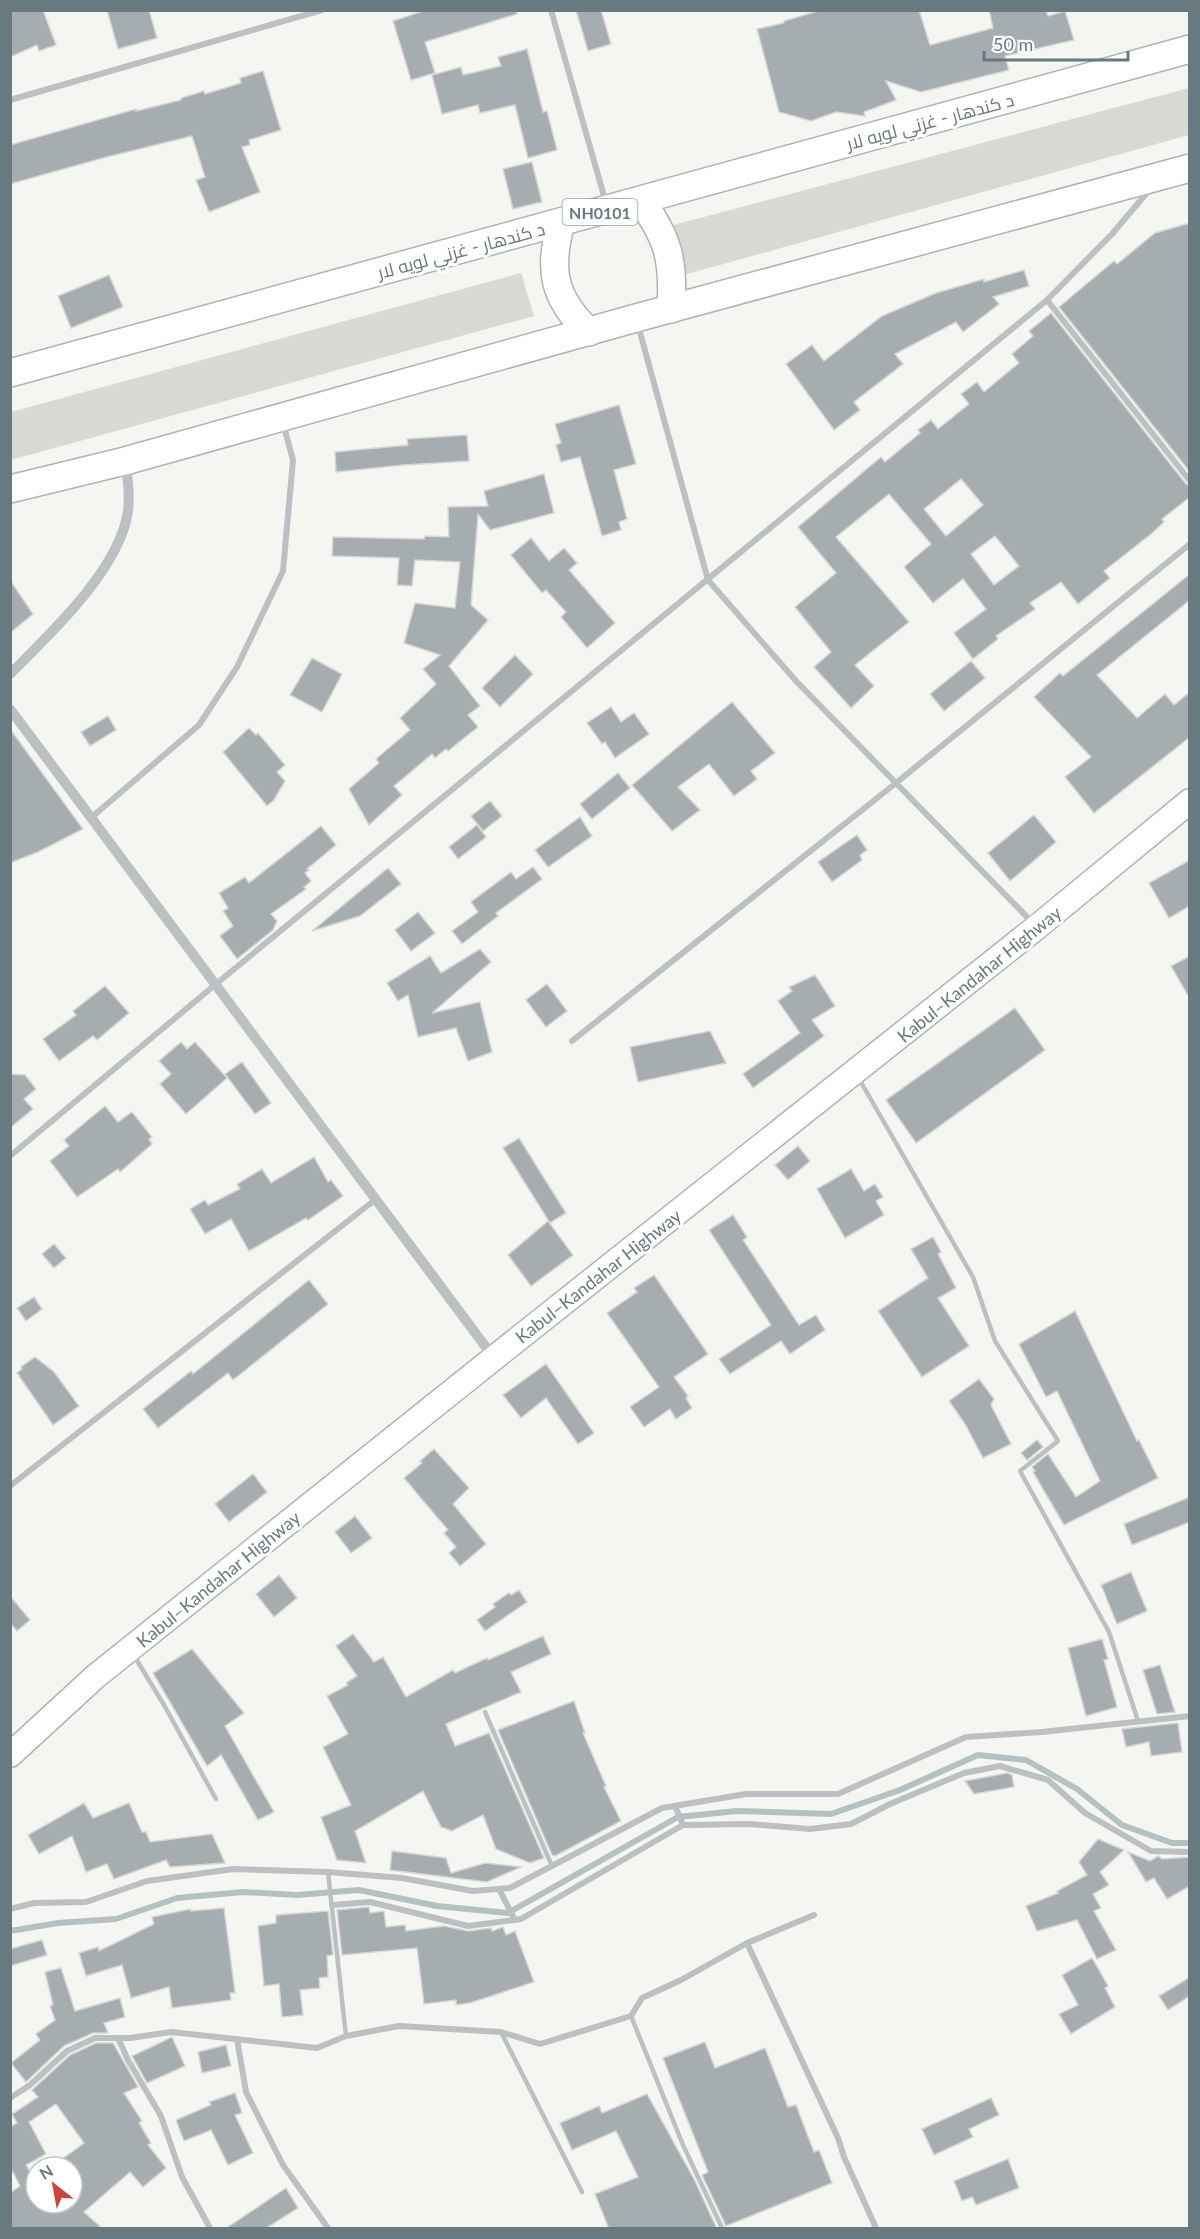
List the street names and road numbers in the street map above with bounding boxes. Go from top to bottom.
street label: د کندهار - غزني لويه لار [843,88,1017,158]
road number: NH0101 [562,199,638,225]
street label: د کندهار - غزني لويه لار [374,217,548,287]
street label: Kabul–Kandahar Highway [893,901,1066,1047]
street label: Kabul–Kandahar Highway [511,1204,686,1348]
street label: Kabul–Kandahar Highway [132,1506,305,1652]

